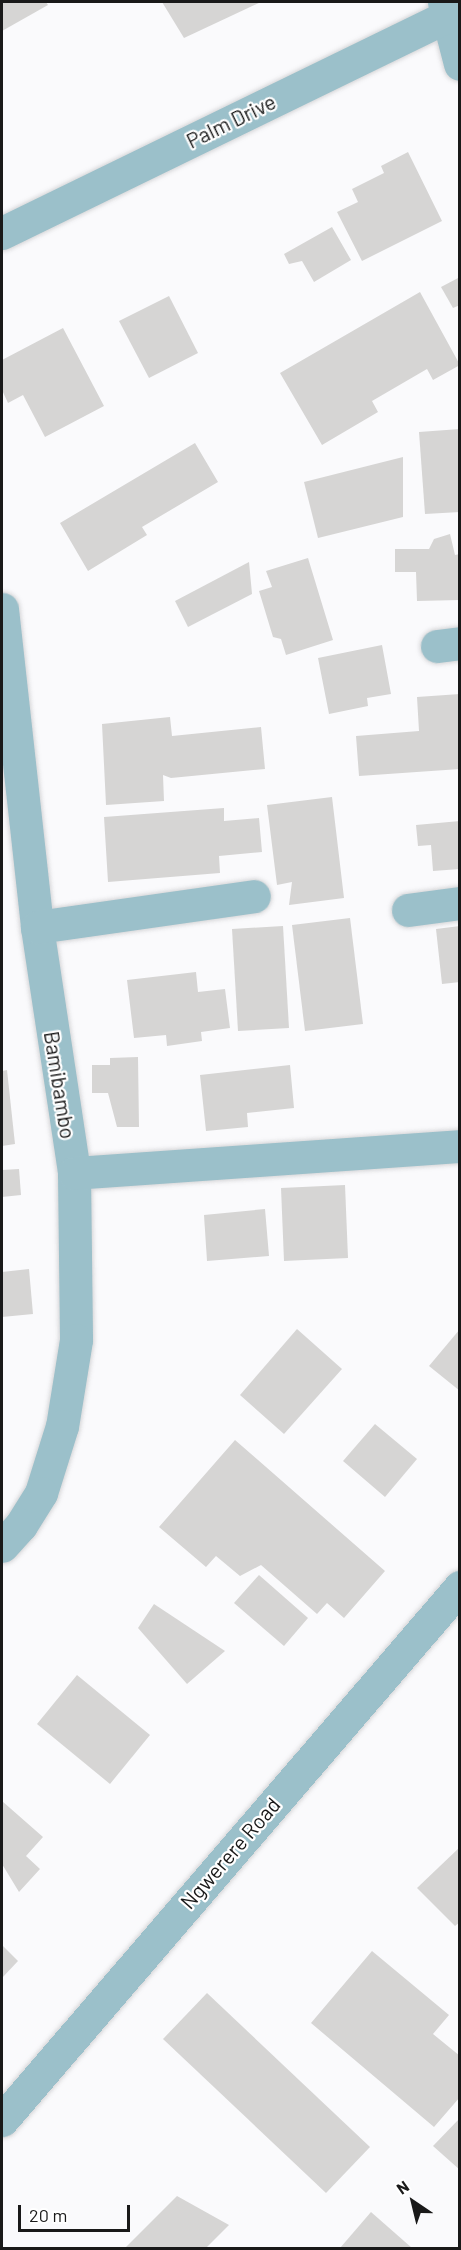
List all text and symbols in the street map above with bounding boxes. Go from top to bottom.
street label: Palm Drive [182,89,280,153]
street label: Bamibambo [39,1029,81,1141]
street label: Ngwerere Road [175,1792,285,1914]
north arrow [383,2172,443,2232]
text: N [393,2176,412,2198]
scale bar [21,2193,134,2231]
text: 20 m [29,2204,67,2226]

